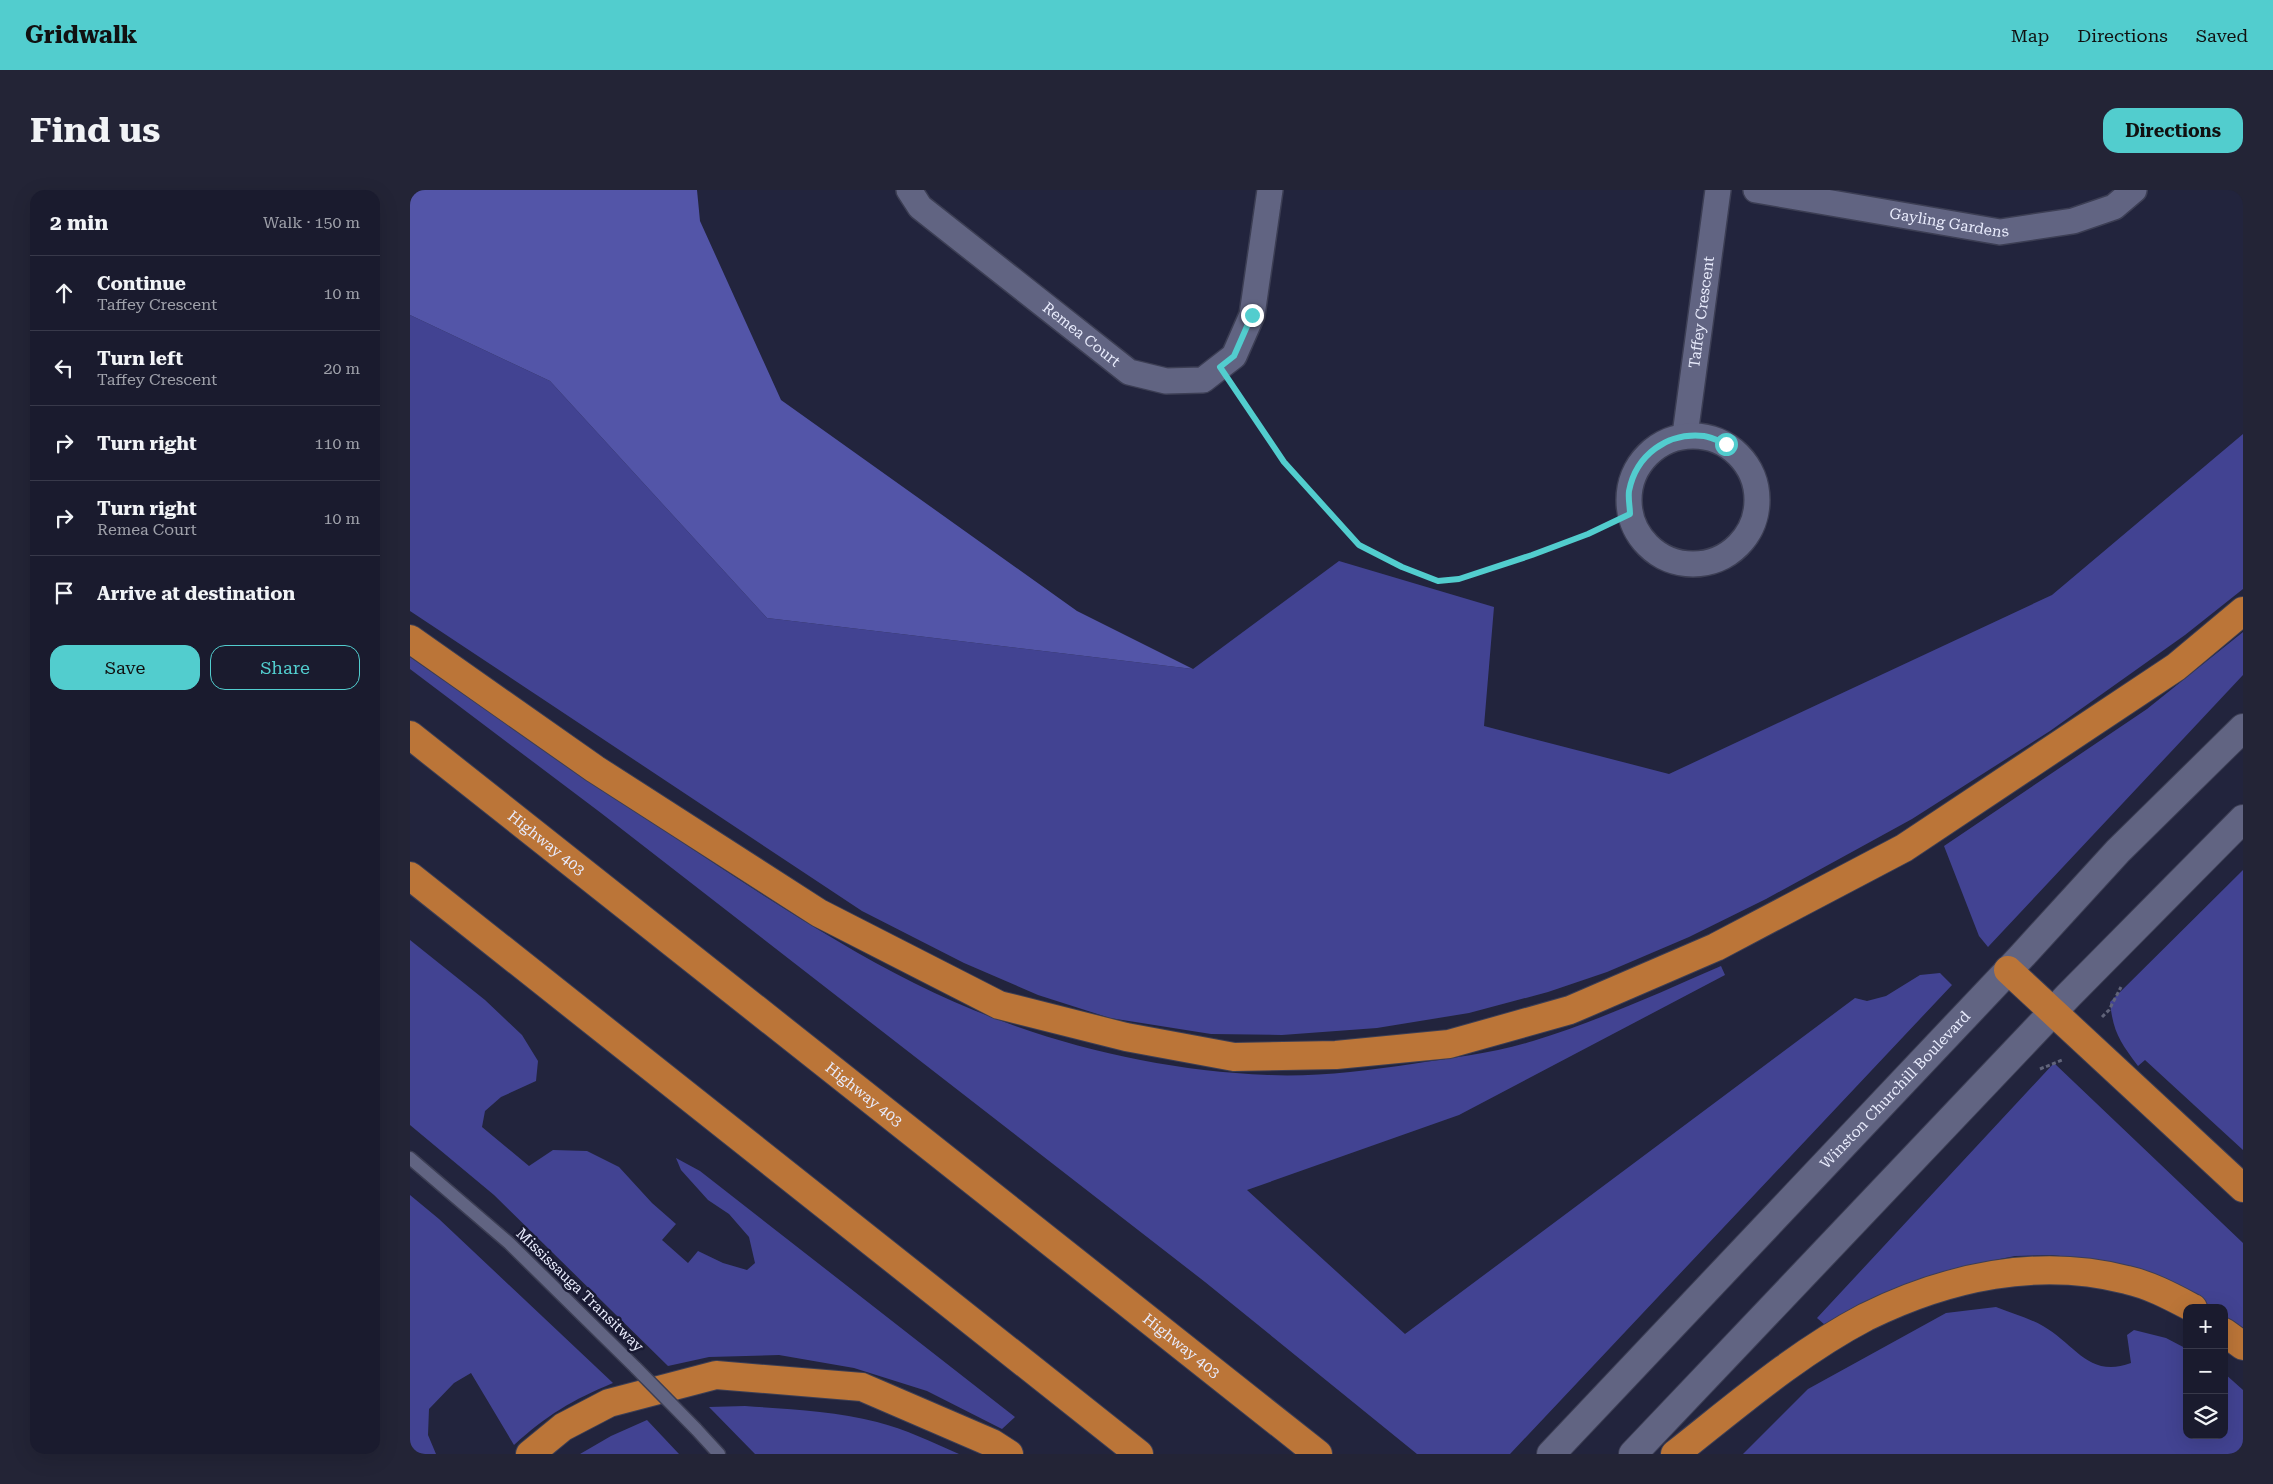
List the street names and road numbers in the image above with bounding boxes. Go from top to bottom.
street label: Gayling Gardens [1888,204,2010,241]
street label: Taffey Crescent [1685,255,1718,369]
street label: Remea Court [1039,298,1124,371]
street label: Highway 403 [504,807,589,879]
street label: Winston Churchill Boulevard [1816,1007,1974,1173]
street label: Highway 403 [822,1058,906,1130]
street label: Mississauga Transitway [513,1224,648,1356]
street label: Highway 403 [1139,1310,1224,1382]

